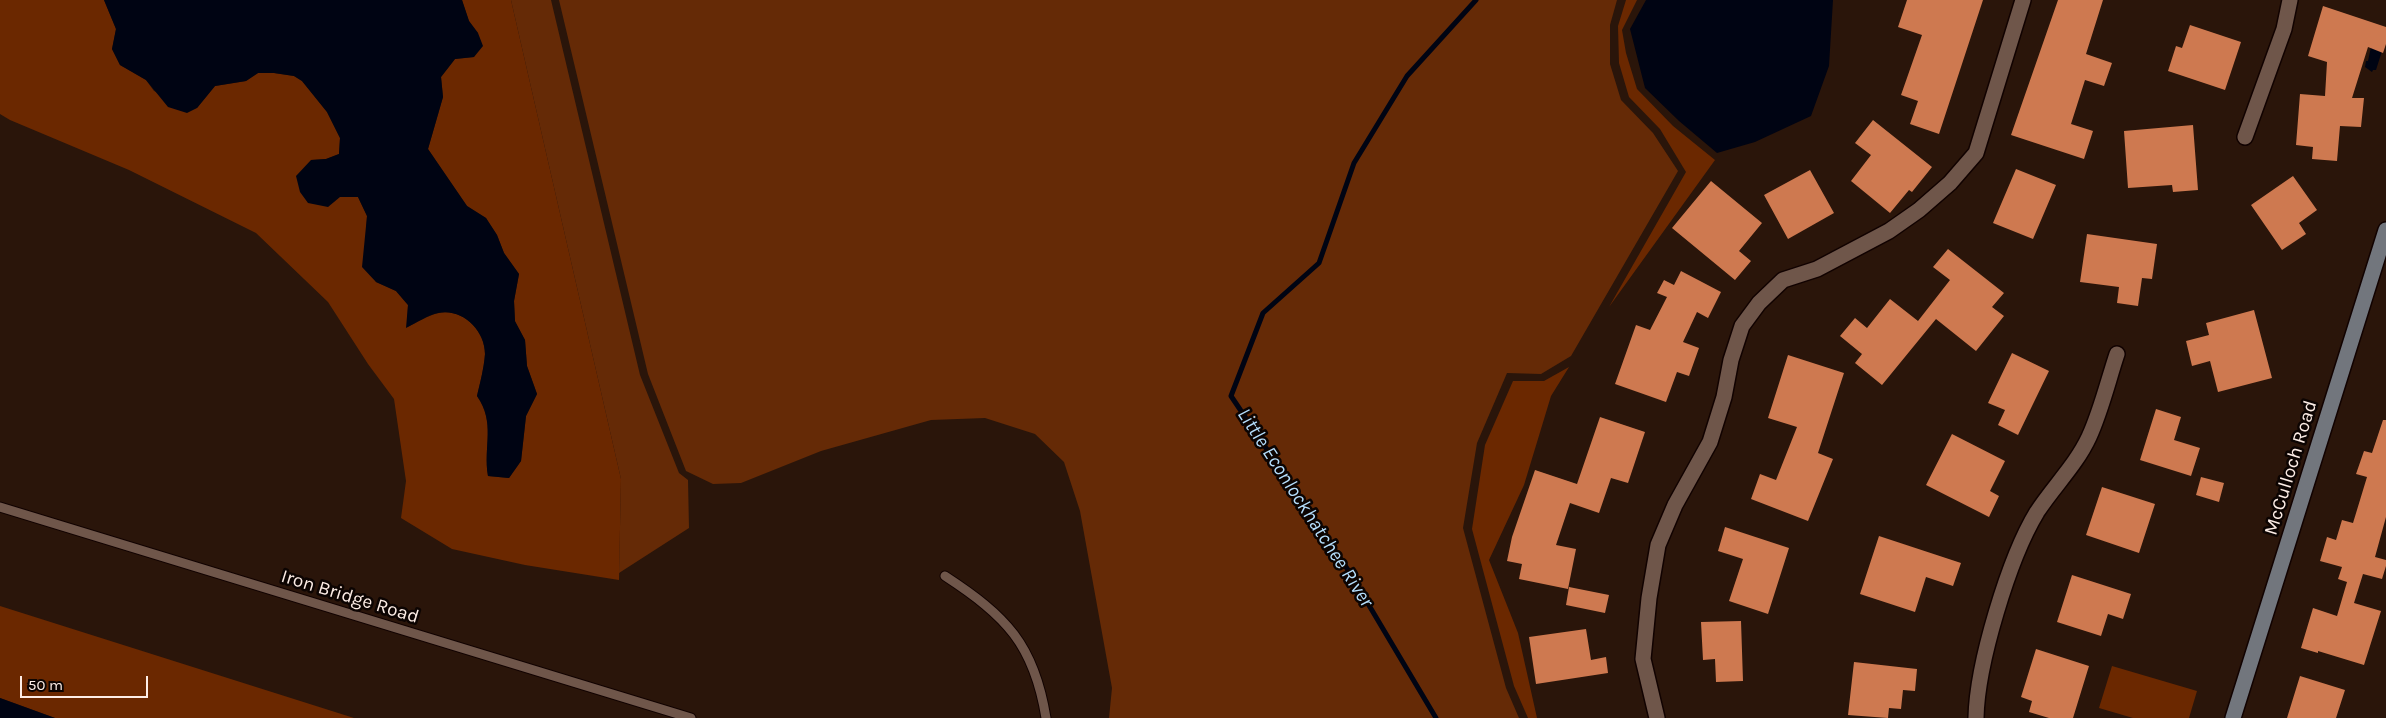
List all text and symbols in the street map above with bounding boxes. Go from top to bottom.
street label: McCulloch Road [2260,398,2322,538]
water label: Little Econlockhatchee River [1232,404,1378,612]
street label: Iron Bridge Road [278,565,422,629]
scale bar [22,666,150,698]
text: 50 m [28,676,63,694]

